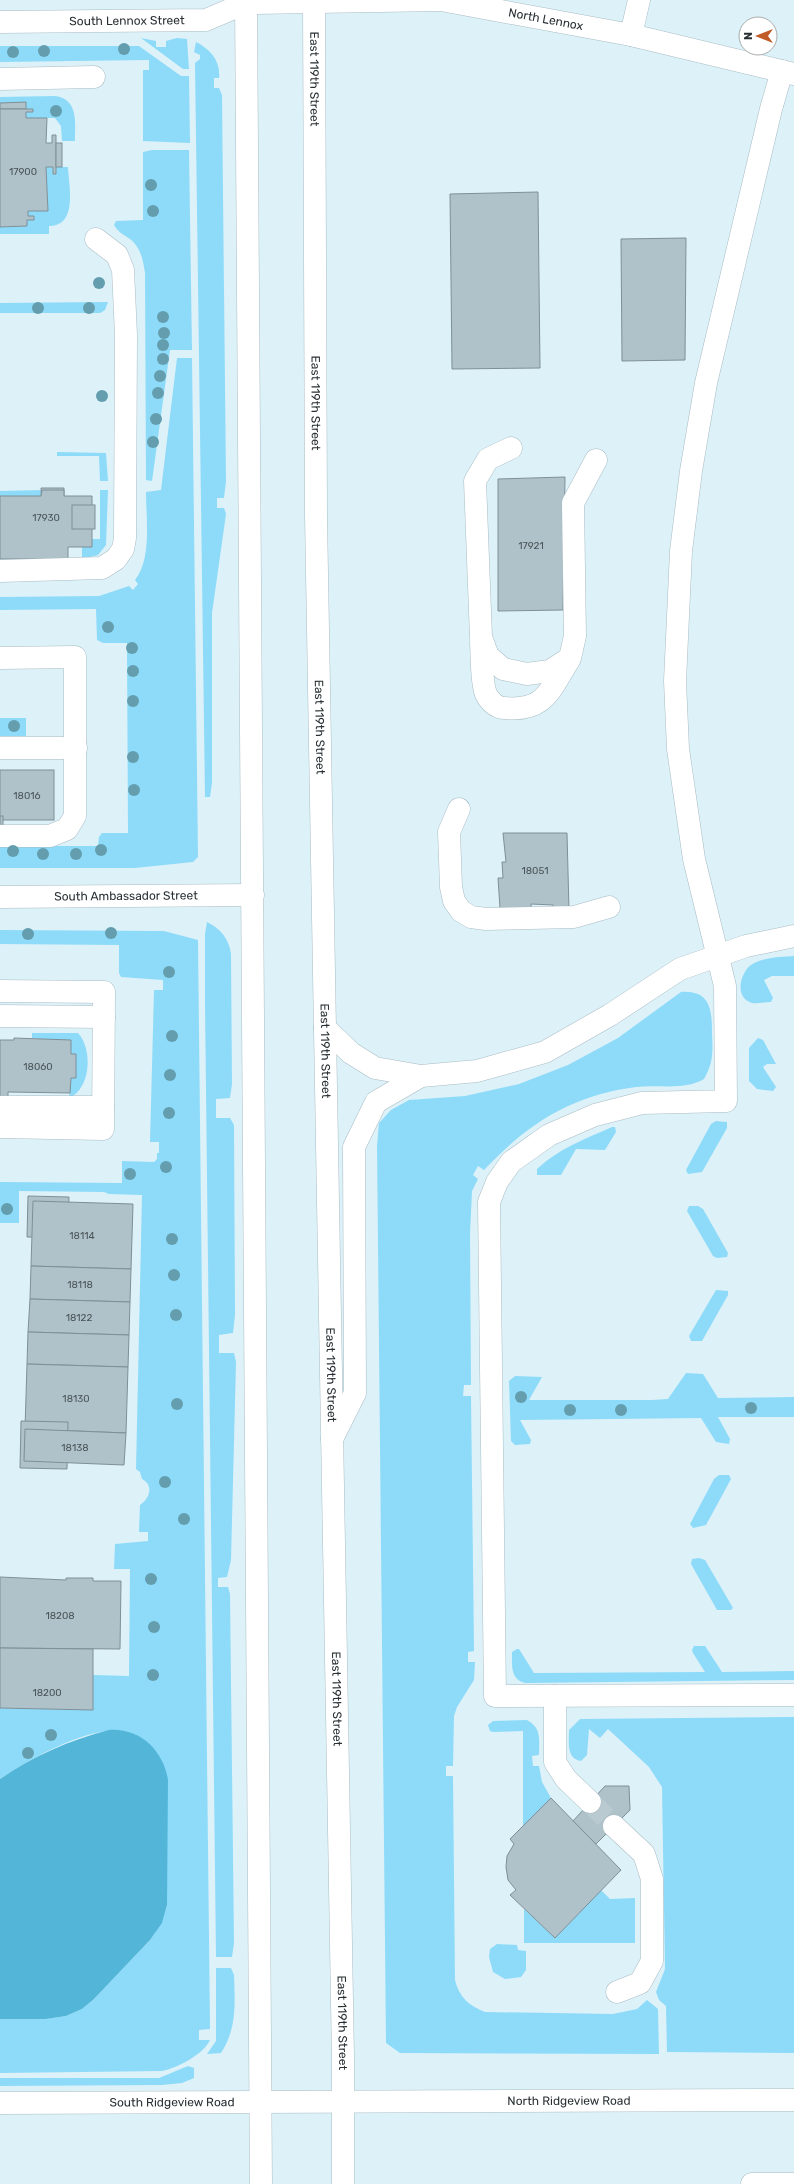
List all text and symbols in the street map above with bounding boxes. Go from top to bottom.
street label: North Lennox [507,6,585,33]
street label: South Lennox Street [69,13,185,28]
north arrow [738,16,778,56]
street label: East 119th Street [307,32,321,127]
text: N [742,32,755,40]
house number: 17900 [9,166,37,178]
street label: East 119th Street [308,356,323,451]
house number: 17930 [32,512,60,524]
house number: 17921 [518,540,544,552]
street label: East 119th Street [312,679,328,775]
house number: 18016 [13,790,41,802]
house number: 18051 [521,865,549,877]
street label: South Ambassador Street [54,888,198,904]
street label: East 119th Street [318,1003,333,1099]
house number: 18060 [23,1061,53,1073]
house number: 18114 [69,1230,95,1242]
house number: 18118 [67,1279,93,1291]
house number: 18122 [66,1312,92,1324]
street label: East 119th Street [323,1327,339,1423]
house number: 18130 [62,1393,90,1405]
house number: 18138 [61,1442,89,1454]
house number: 18208 [45,1610,75,1622]
street label: East 119th Street [329,1651,345,1747]
house number: 18200 [32,1687,62,1699]
street label: East 119th Street [335,1975,350,2070]
street label: North Ridgeview Road [507,2094,631,2108]
street label: South Ridgeview Road [109,2095,235,2110]

